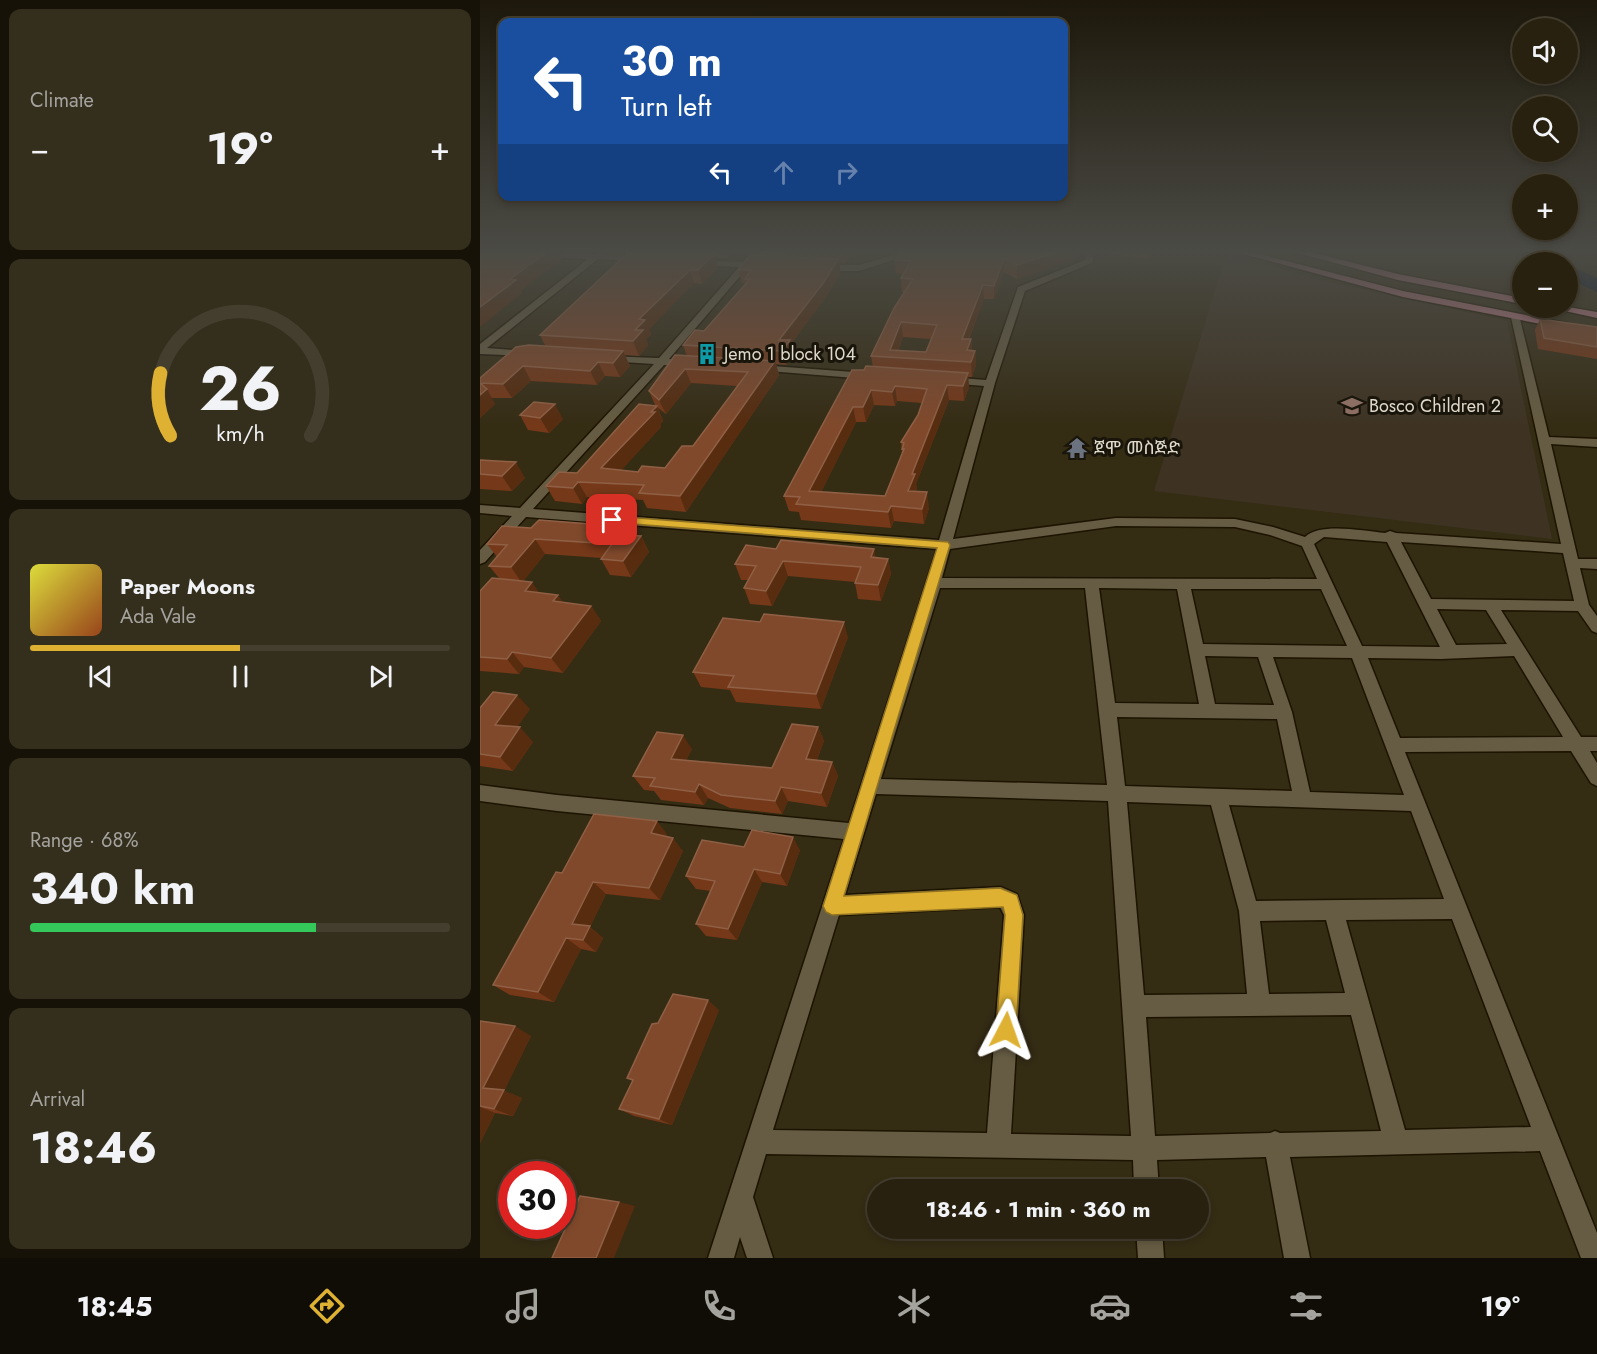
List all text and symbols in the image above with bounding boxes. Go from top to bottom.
map controls [1512,18,1578,318]
button: sound [1512,18,1578,84]
text: 30 m [621,31,722,92]
icon: left [522,42,600,120]
text: Climate [30,86,94,115]
text: Turn left [621,87,711,126]
button: search [1512,96,1578,162]
text: 19° [206,116,273,181]
text: − [30,125,49,172]
text: + [430,125,450,172]
icon: left [704,156,737,189]
icon: ahead [767,156,800,189]
icon: right [830,156,863,189]
button: + [1512,174,1578,240]
button: − [1512,252,1578,318]
place label: Jemo 1 block 104 [722,341,856,367]
building icon: Jemo 1 block 104 [695,342,719,366]
text: 26 [199,343,281,433]
place label: Bosco Children 2 [1369,393,1501,419]
school or university icon: Bosco Children 2 [1340,394,1364,418]
text: km/h [216,419,264,450]
place label: ጀሞ መስጅድ [1094,435,1180,461]
temple icon: ጀሞ መስጅድ [1065,436,1089,460]
pin [586,494,637,545]
icon: arrive [595,503,628,536]
text: Paper Moons [120,570,255,602]
text: Ada Vale [120,602,196,631]
icon: previous [84,660,117,693]
icon: pause [224,660,257,693]
icon: next [364,660,397,693]
text: Range · 68% [30,826,138,855]
text: 340 km [30,856,196,921]
position arrow [974,998,1038,1062]
text: Arrival [30,1085,85,1114]
text: 18:46 [30,1115,157,1180]
speed limit sign: 30 [498,1161,576,1239]
text: 18:46 · 1 min · 360 m [926,1193,1150,1225]
icon: directions [306,1285,348,1327]
icon: music [502,1285,544,1327]
icon: phone [698,1285,740,1327]
icon: climate [893,1285,935,1327]
icon: car [1089,1285,1131,1327]
icon: filters [1285,1285,1327,1327]
text: 18:45 [77,1287,152,1326]
text: 19° [1480,1287,1520,1326]

